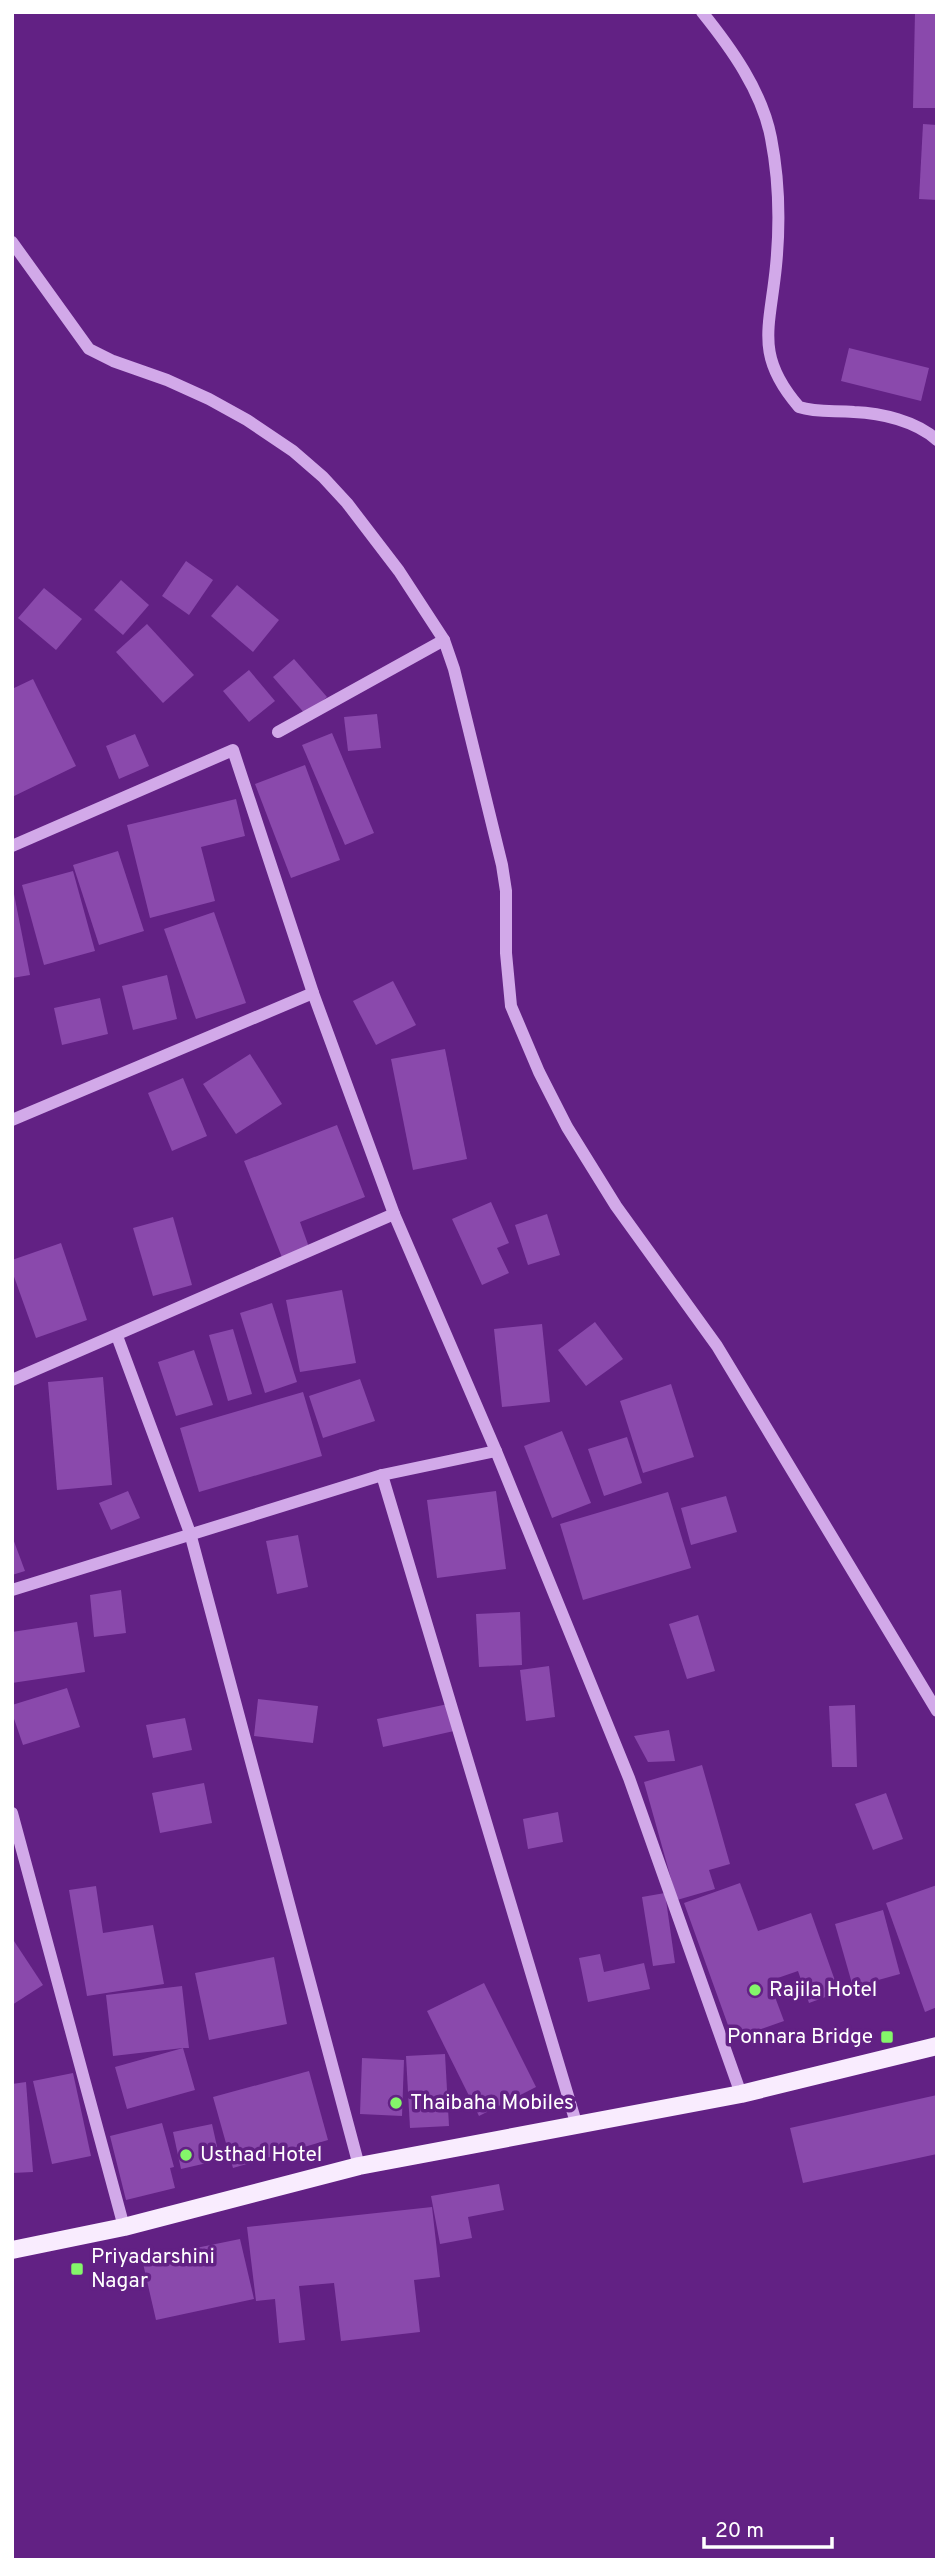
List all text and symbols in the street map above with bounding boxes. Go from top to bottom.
place label: Rajila Hotel [769,1977,877,2004]
marker: Rajila Hotel [747,1982,763,1998]
place label: Ponnara Bridge [727,2024,873,2051]
marker: Ponnara Bridge [879,2029,895,2045]
place label: Thaibaha Mobiles [410,2090,574,2117]
marker: Thaibaha Mobiles [388,2095,404,2111]
place label: Usthad Hotel [200,2142,322,2169]
marker: Usthad Hotel [178,2147,194,2163]
place label: Priyadarshini Nagar [91,2244,215,2295]
marker: Priyadarshini Nagar [69,2261,85,2277]
scale bar [704,2506,832,2550]
text: 20 m [715,2518,764,2545]

